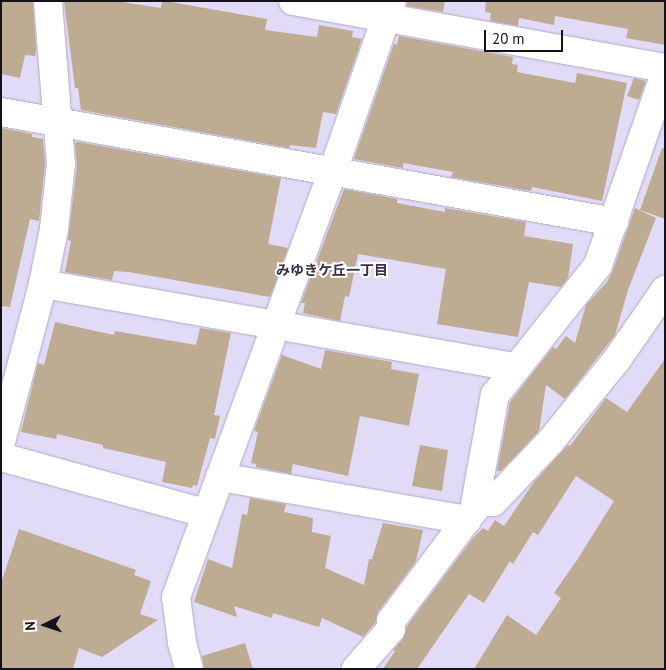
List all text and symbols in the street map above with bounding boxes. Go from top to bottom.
scale bar [486,20,565,52]
text: 20 m [492,29,525,48]
district label: みゆきケ丘一丁目 [276,262,388,278]
north arrow [20,600,70,650]
text: N [21,621,39,631]

